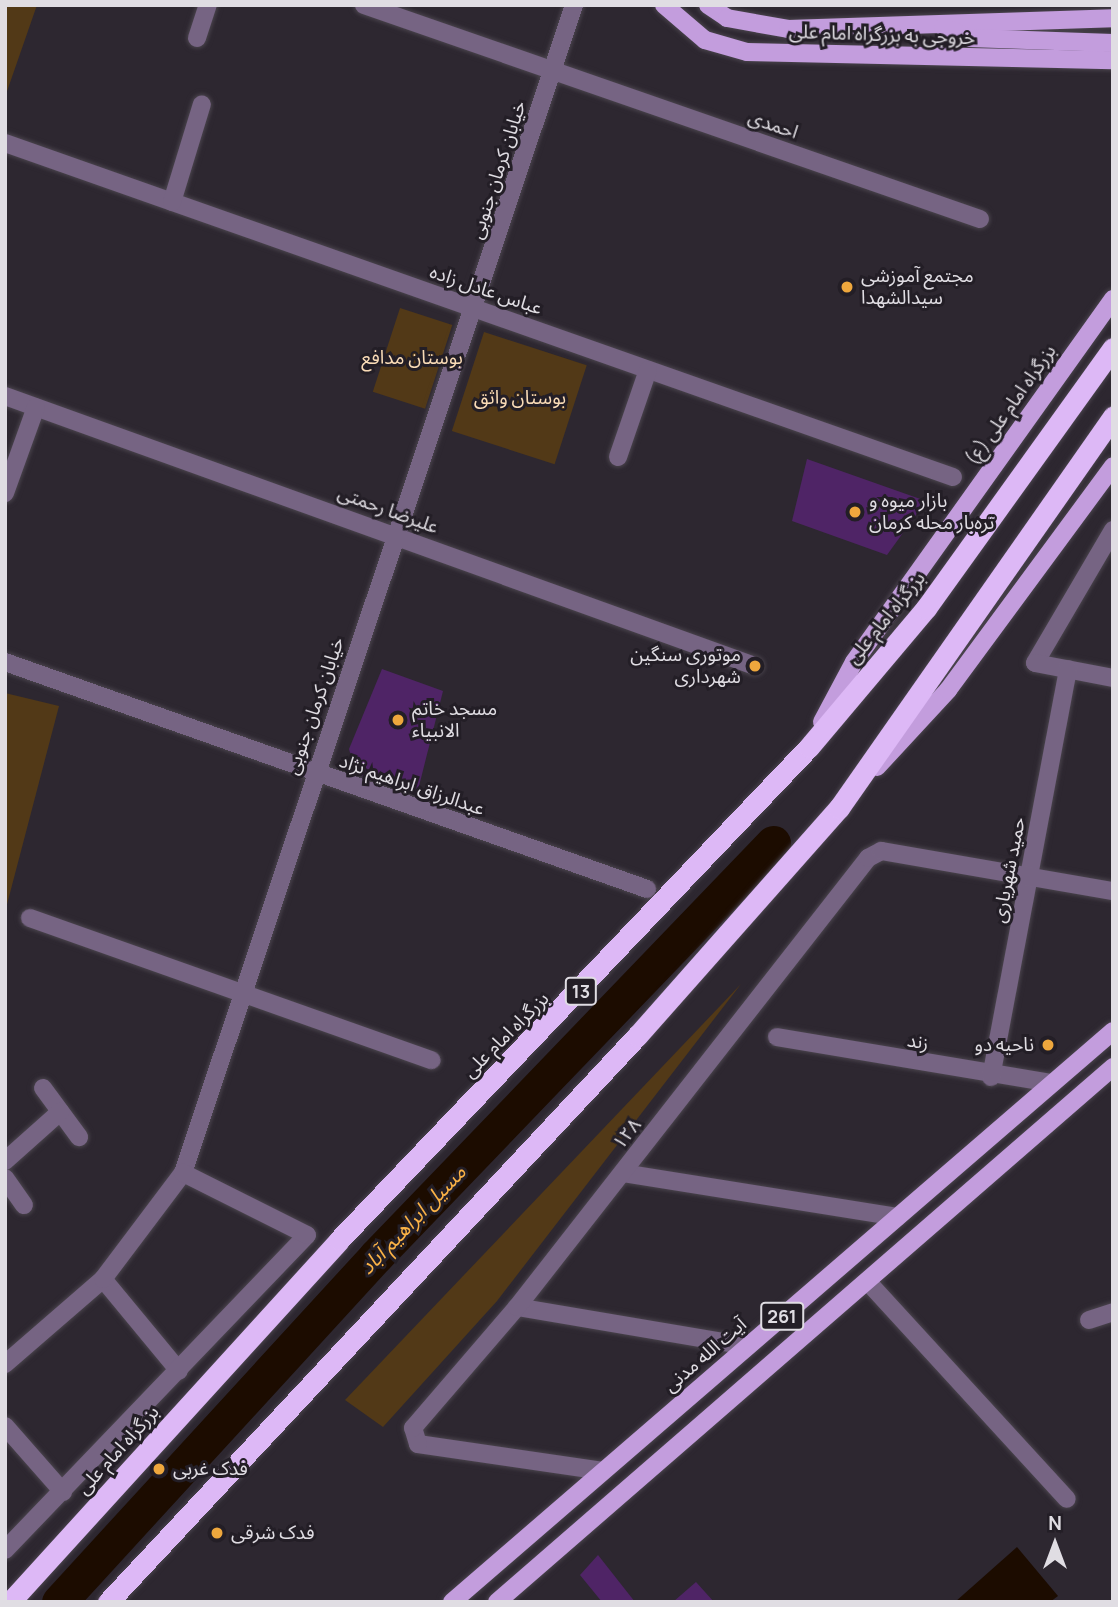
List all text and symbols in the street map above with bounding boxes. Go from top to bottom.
street label: خروجی به بزرگراه امام علی [788,20,976,50]
street label: خیابان کرمان جنوبی [465,98,531,242]
street label: احمدی [745,106,801,144]
street label: عباس عادل زاده [427,260,545,320]
place label: مجتمع آموزشی سیدالشهدا [861,265,974,309]
marker: مجتمع آموزشی سیدالشهدا [839,279,855,295]
street label: بزرگراه امام علی (ع) [961,340,1061,470]
park label: بوستان مدافع [361,347,463,369]
park label: بوستان واثق [474,387,566,409]
street label: علیرضا رحمتی [335,481,441,539]
place label: بازار میوه و تره‌بار محله کرمان [869,490,994,534]
marker: بازار میوه و تره‌بار محله کرمان [847,504,863,520]
street label: بزرگراه امام علی [842,567,930,669]
street label: خیابان کرمان جنوبی [281,634,349,778]
place label: موتوری سنگین شهرداری [630,644,741,688]
marker: موتوری سنگین شهرداری [747,658,763,674]
place label: مسجد خاتم الانبیاء [412,698,497,742]
marker: مسجد خاتم الانبیاء [390,712,406,728]
street label: عبدالرزاق ابراهیم نژاد [336,749,488,821]
street label: حمید شهریاری [988,815,1030,925]
road number: 13 [564,976,598,1006]
street label: بزرگراه امام علی [458,987,554,1083]
street label: زند [905,1029,931,1055]
place label: ناحیه دو [974,1034,1034,1056]
marker: ناحیه دو [1040,1037,1056,1053]
street label: ۱۲۸ [608,1114,646,1154]
water label: مسیل ابراهیم آباد [354,1159,470,1279]
road number: 261 [759,1302,805,1330]
street label: آیت الله مدنی [659,1313,751,1397]
street label: بزرگراه امام علی [72,1401,164,1499]
place label: فدک غربی [173,1458,248,1480]
marker: فدک غربی [151,1461,167,1477]
north arrow [1020,1509,1090,1579]
text: N [1048,1510,1062,1536]
place label: فدک شرقی [231,1522,314,1544]
marker: فدک شرقی [209,1525,225,1541]

